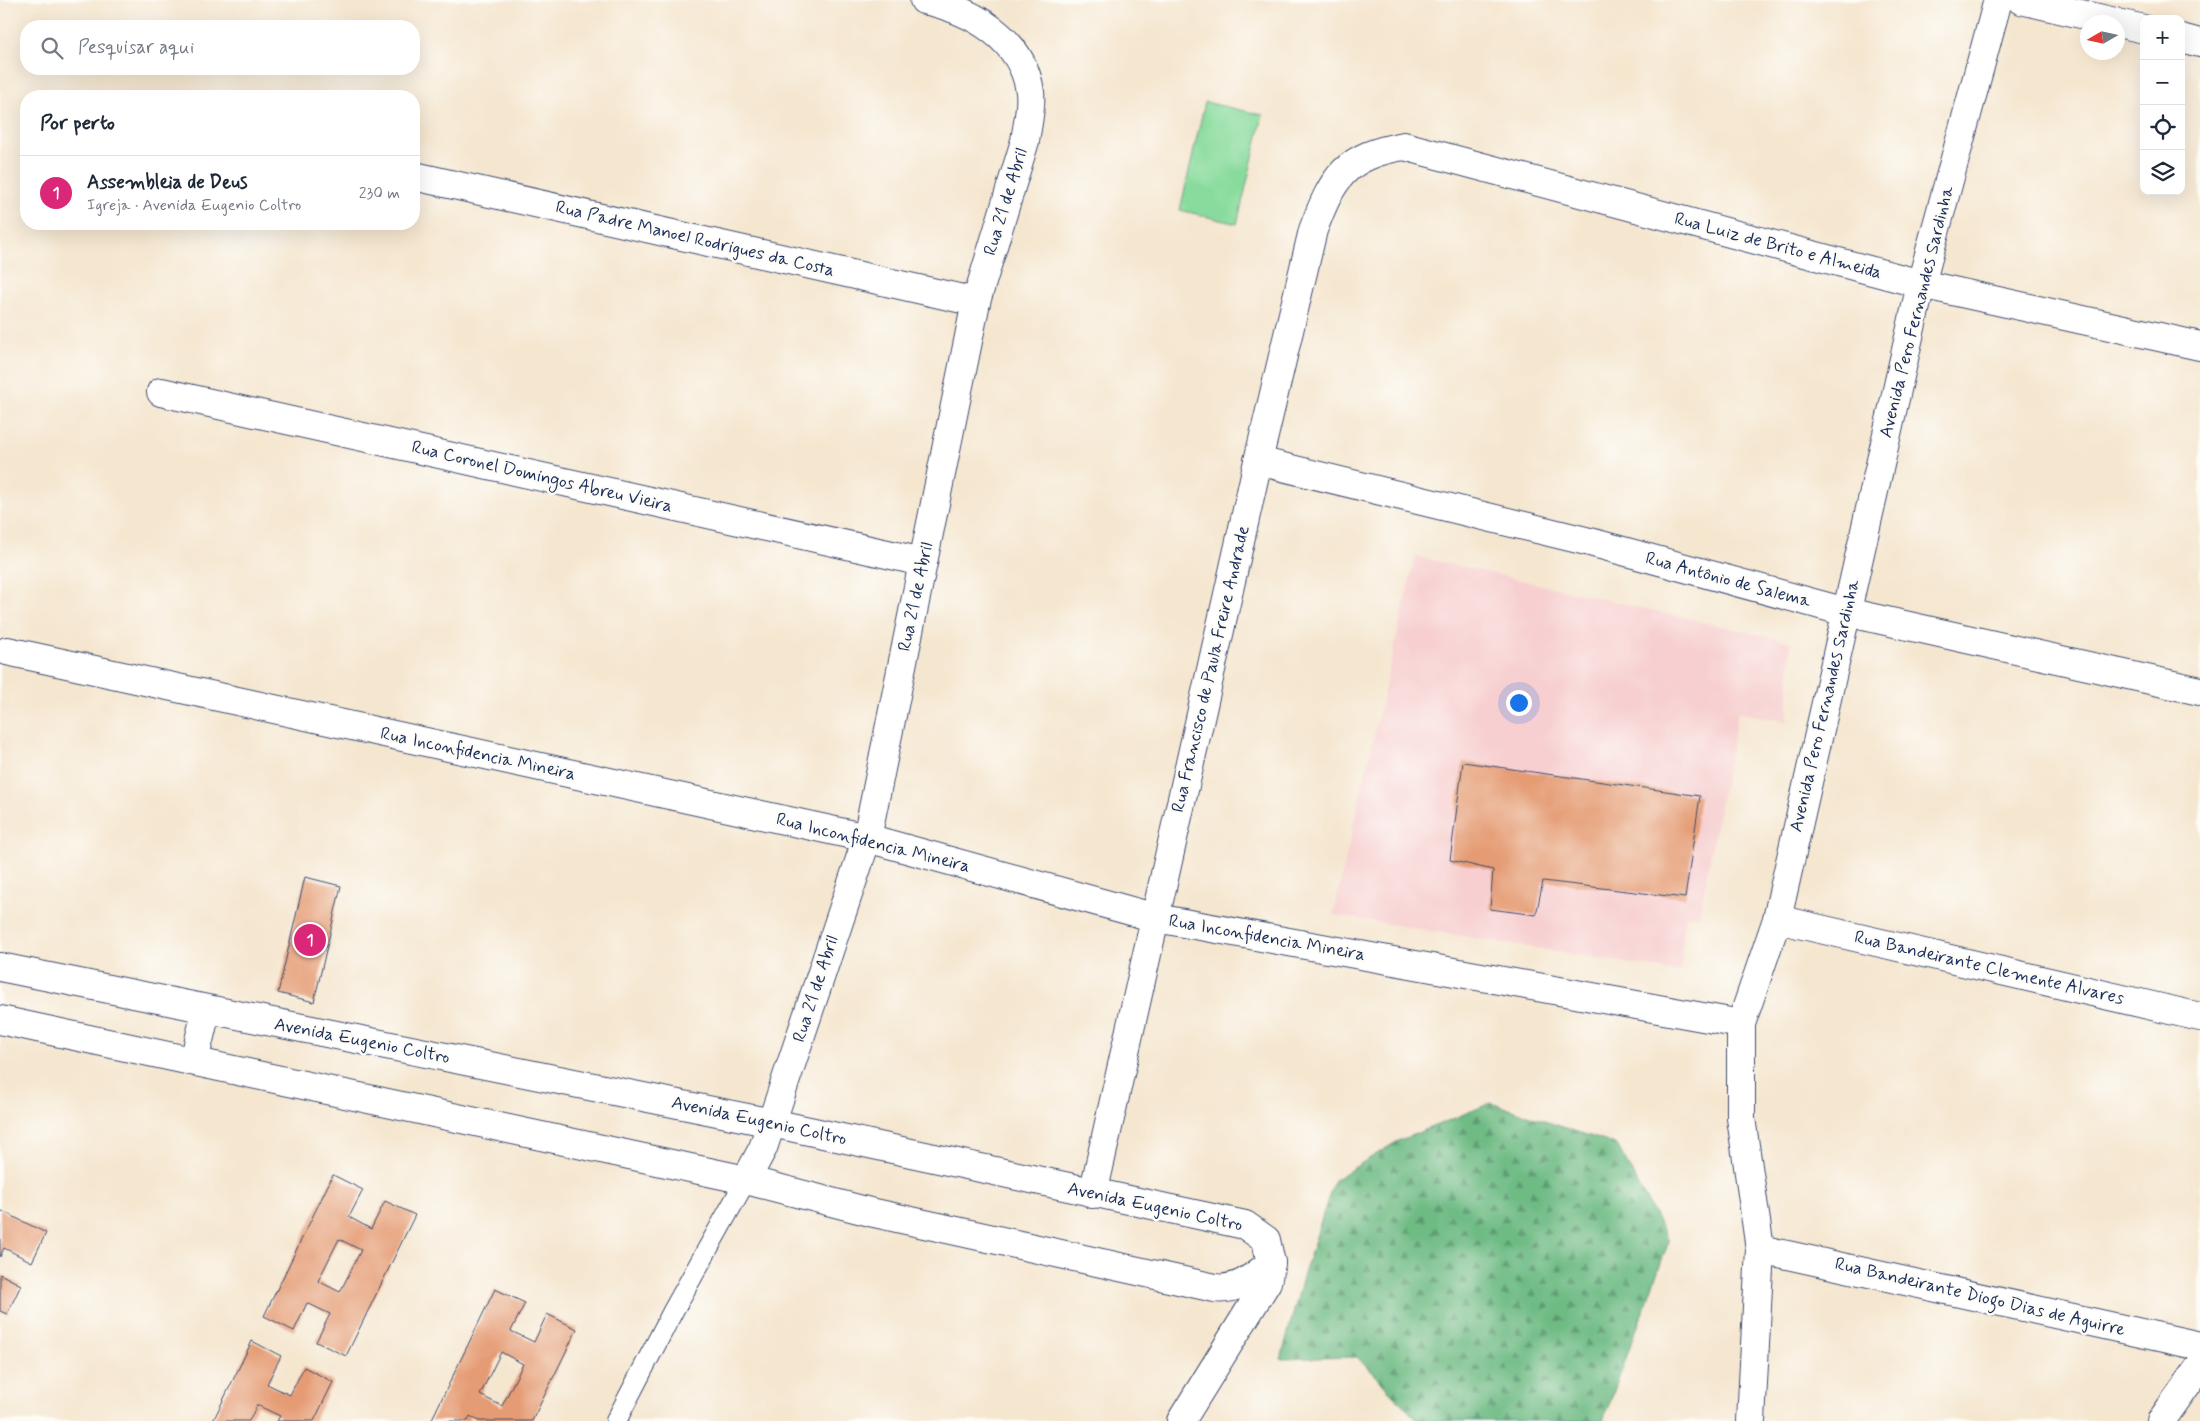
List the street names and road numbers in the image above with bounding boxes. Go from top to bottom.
street label: Rua 21 de Abril [978,145,1034,259]
street label: Avenida Pero Fernandes Sardinha [1874,183,1960,440]
street label: Rua Padre Manoel Rodrigues da Costa [553,195,837,283]
street label: Rua Luiz de Brito e Almeida [1672,207,1884,285]
street label: Rua Coronel Domingos Abreu Vieira [409,435,675,520]
street label: Rua Francisco de Paula Freire Andrade [1166,523,1256,815]
street label: Rua 21 de Abril [893,540,939,654]
street label: Rua Antônio de Salema [1643,546,1813,614]
street label: Avenida Pero Fernandes Sardinha [1784,577,1866,835]
street label: Rua Inconfidencia Mineira [378,722,578,786]
street label: Rua Inconfidencia Mineira [773,807,973,879]
street label: Rua Inconfidencia Mineira [1167,909,1367,967]
street label: Rua Bandeirante Clemente Alvares [1852,925,2126,1011]
street label: Rua 21 de Abril [787,932,845,1046]
street label: Avenida Eugenio Coltro [272,1012,452,1070]
street label: Avenida Eugenio Coltro [669,1091,849,1151]
street label: Avenida Eugenio Coltro [1065,1177,1245,1237]
street label: Rua Bandeirante Diogo Dias de Aguirre [1832,1252,2128,1344]

